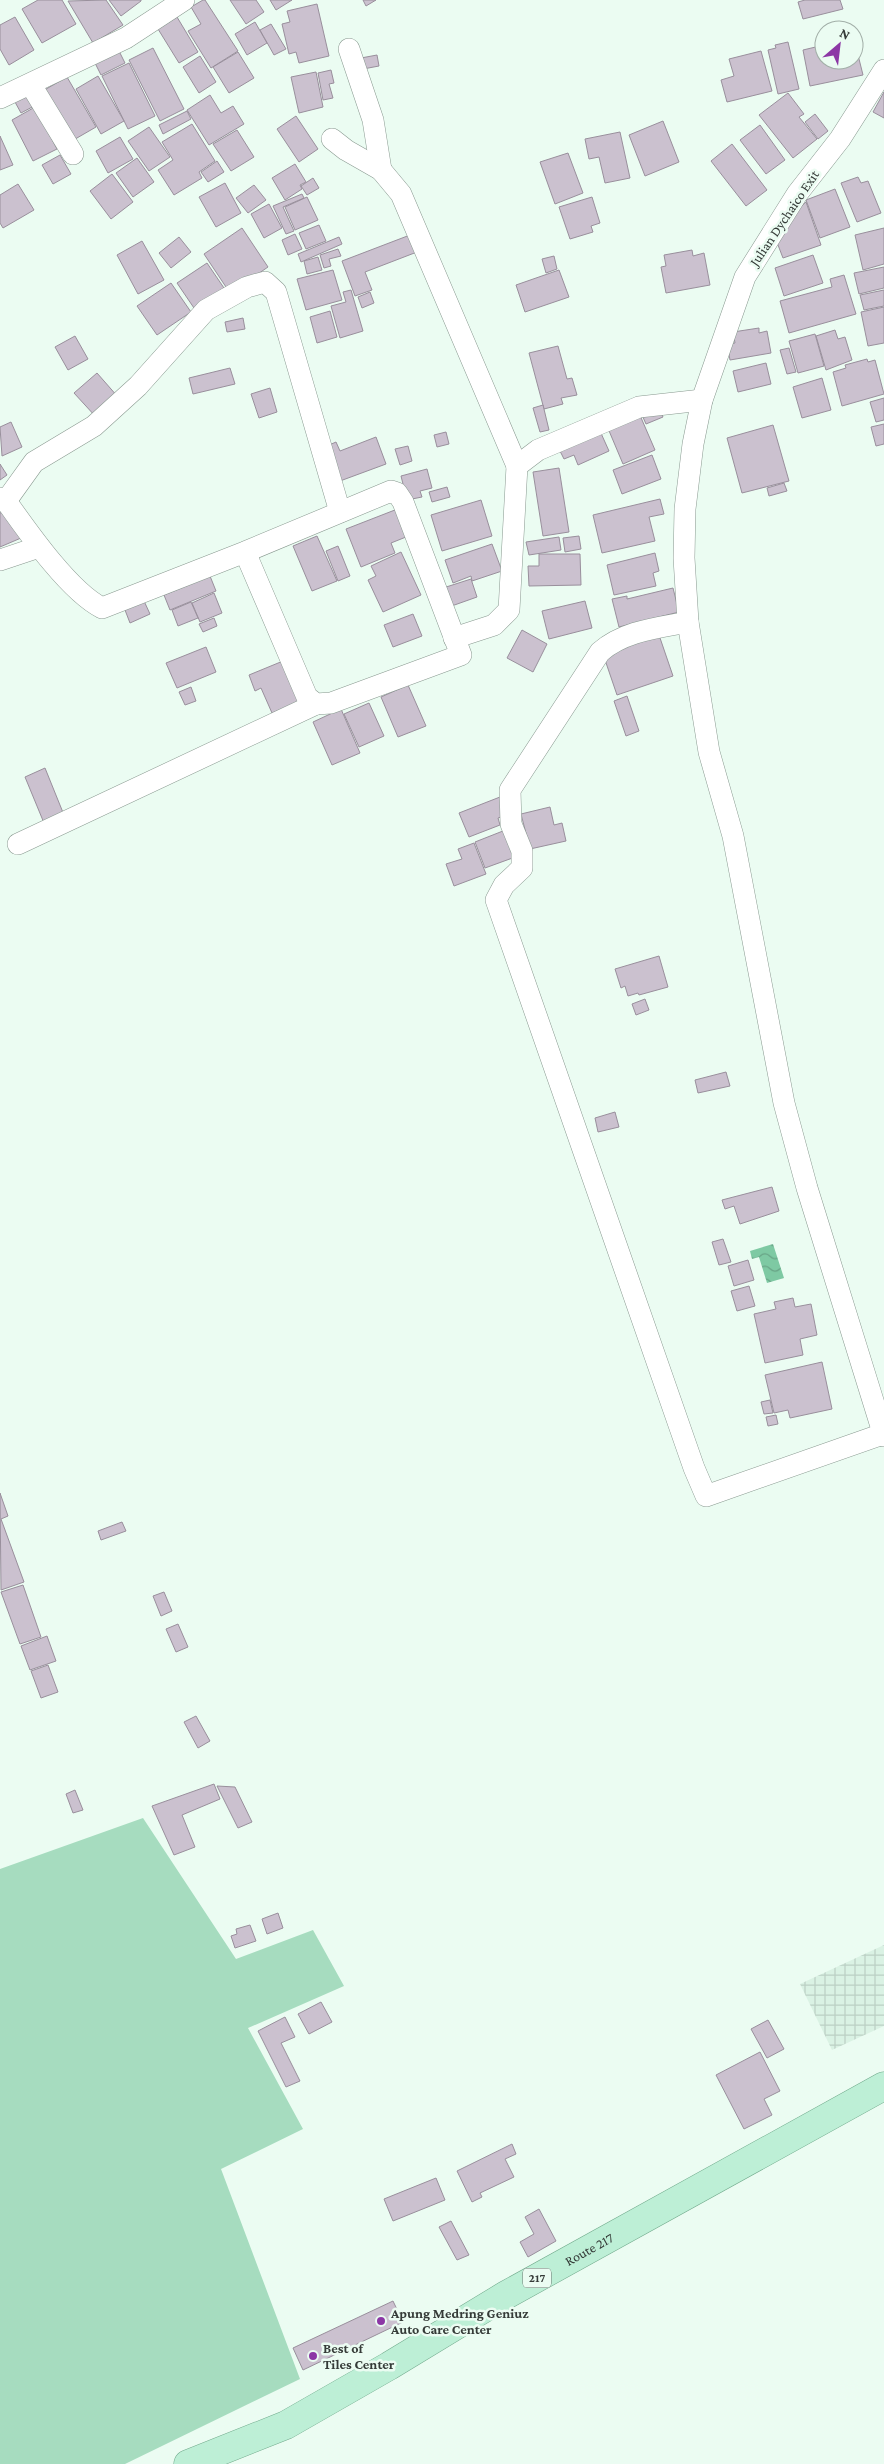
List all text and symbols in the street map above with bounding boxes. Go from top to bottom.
north arrow [814,20,864,70]
text: N [837,24,853,43]
street label: Julian Dychaico Exit [745,167,822,271]
street label: Route 217 [562,2229,617,2269]
road number: 217 [523,2268,551,2288]
place label: Apung Medring Geniuz Auto Care Center [390,2305,529,2337]
marker: Apung Medring Geniuz Auto Care Center [375,2315,387,2327]
place label: Best of Tiles Center [323,2340,395,2372]
marker: Best of Tiles Center [307,2350,319,2362]

